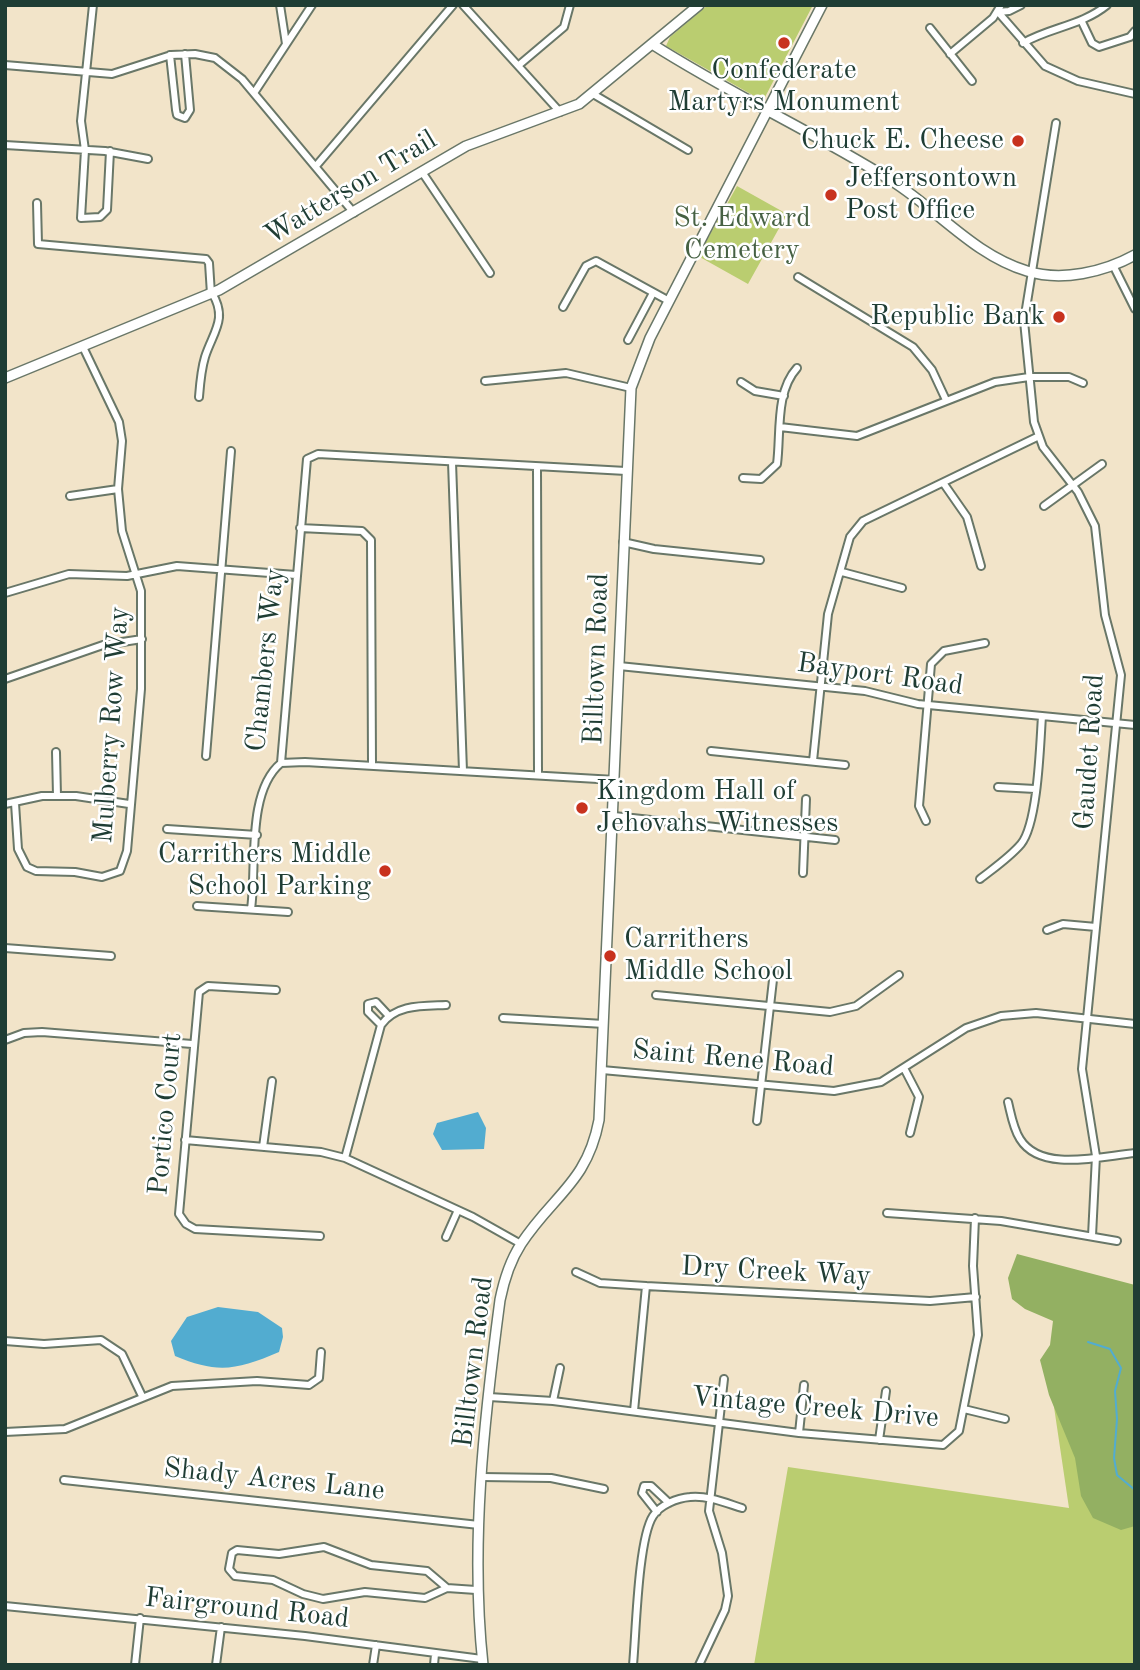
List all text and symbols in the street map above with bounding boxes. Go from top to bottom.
marker: Confederate Martyrs Monument [776,35,792,51]
place label: Confederate Martyrs Monument [668,54,900,120]
street label: Watterson Trail [259,123,443,253]
place label: Chuck E. Cheese [801,124,1004,158]
marker: Chuck E. Cheese [1010,133,1026,149]
place label: Jeffersontown Post Office [845,162,1017,228]
marker: Jeffersontown Post Office [823,187,839,203]
park label: St. Edward Cemetery [673,202,811,268]
place label: Republic Bank [870,300,1045,334]
marker: Republic Bank [1051,309,1067,325]
street label: Chambers Way [240,566,292,754]
street label: Billtown Road [577,572,617,746]
street label: Mulberry Row Way [87,605,137,845]
street label: Bayport Road [795,647,965,703]
street label: Gaudet Road [1068,673,1112,831]
place label: Kingdom Hall of Jehovahs Witnesses [596,775,838,841]
marker: Kingdom Hall of Jehovahs Witnesses [574,800,590,816]
place label: Carrithers Middle School Parking [158,838,371,904]
marker: Carrithers Middle School Parking [377,863,393,879]
place label: Carrithers Middle School [624,923,793,989]
marker: Carrithers Middle School [602,948,618,964]
street label: Portico Court [142,1031,190,1197]
street label: Saint Rene Road [631,1033,835,1085]
street label: Dry Creek Way [680,1250,872,1294]
street label: Billtown Road [447,1274,501,1450]
street label: Vintage Creek Drive [690,1380,940,1436]
street label: Shady Acres Lane [162,1452,386,1508]
street label: Fairground Road [143,1582,351,1636]

